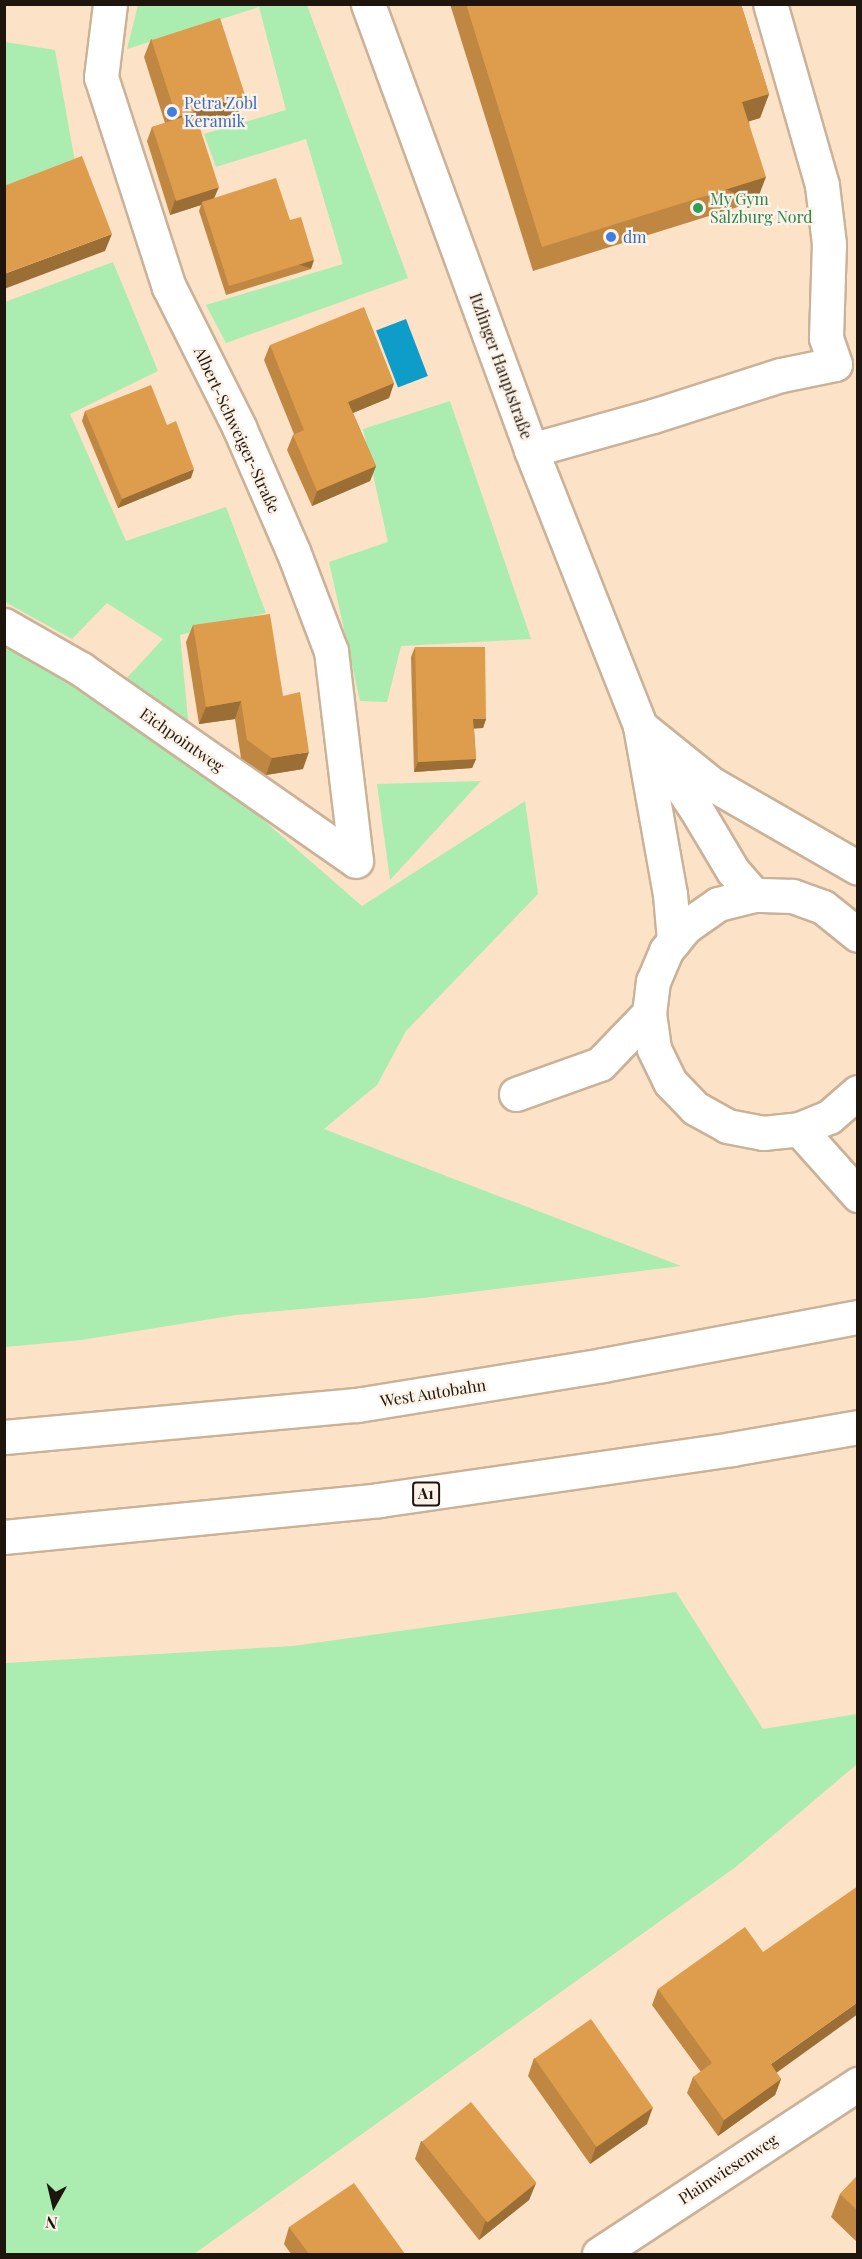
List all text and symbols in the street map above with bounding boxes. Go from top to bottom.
place label: Petra Zobl Keramik [184,93,258,131]
marker: Petra Zobl Keramik [165,105,179,119]
place label: My Gym Salzburg Nord [710,189,813,227]
marker: My Gym Salzburg Nord [691,201,705,215]
place label: dm [623,227,647,247]
marker: dm [604,230,618,244]
street label: Itzlinger Hauptstraße [466,290,536,442]
street label: Albert-Schweiger-Straße [190,344,284,516]
street label: Eichpointweg [136,704,228,776]
street label: West Autobahn [378,1375,488,1411]
road number: A1 [411,1482,441,1506]
street label: Plainwiesenweg [675,2130,781,2208]
north arrow [24,2175,84,2235]
text: N [44,2212,59,2235]

